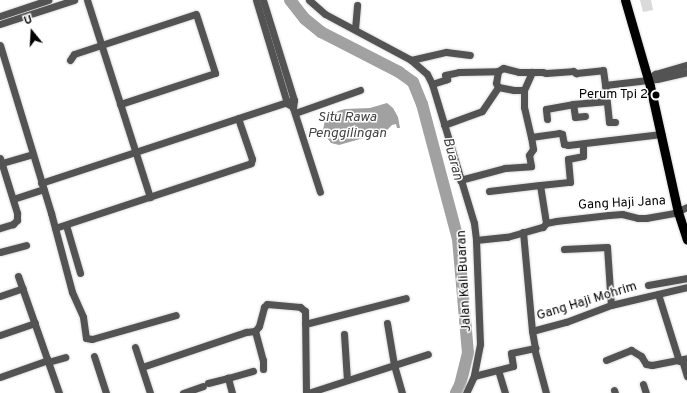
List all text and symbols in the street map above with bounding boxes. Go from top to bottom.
north arrow [12,12,52,52]
text: U [22,13,34,28]
place label: Perum Tpi 2 [578,87,648,103]
marker: Perum Tpi 2 [651,90,661,100]
water label: Situ Rawa Penggilingan [308,110,386,142]
water label: Buaran [438,136,466,182]
street label: Gang Haji Jana [578,194,666,214]
street label: Jalan Kali Buaran [455,230,475,332]
street label: Gang Haji Mohrim [535,279,639,325]

